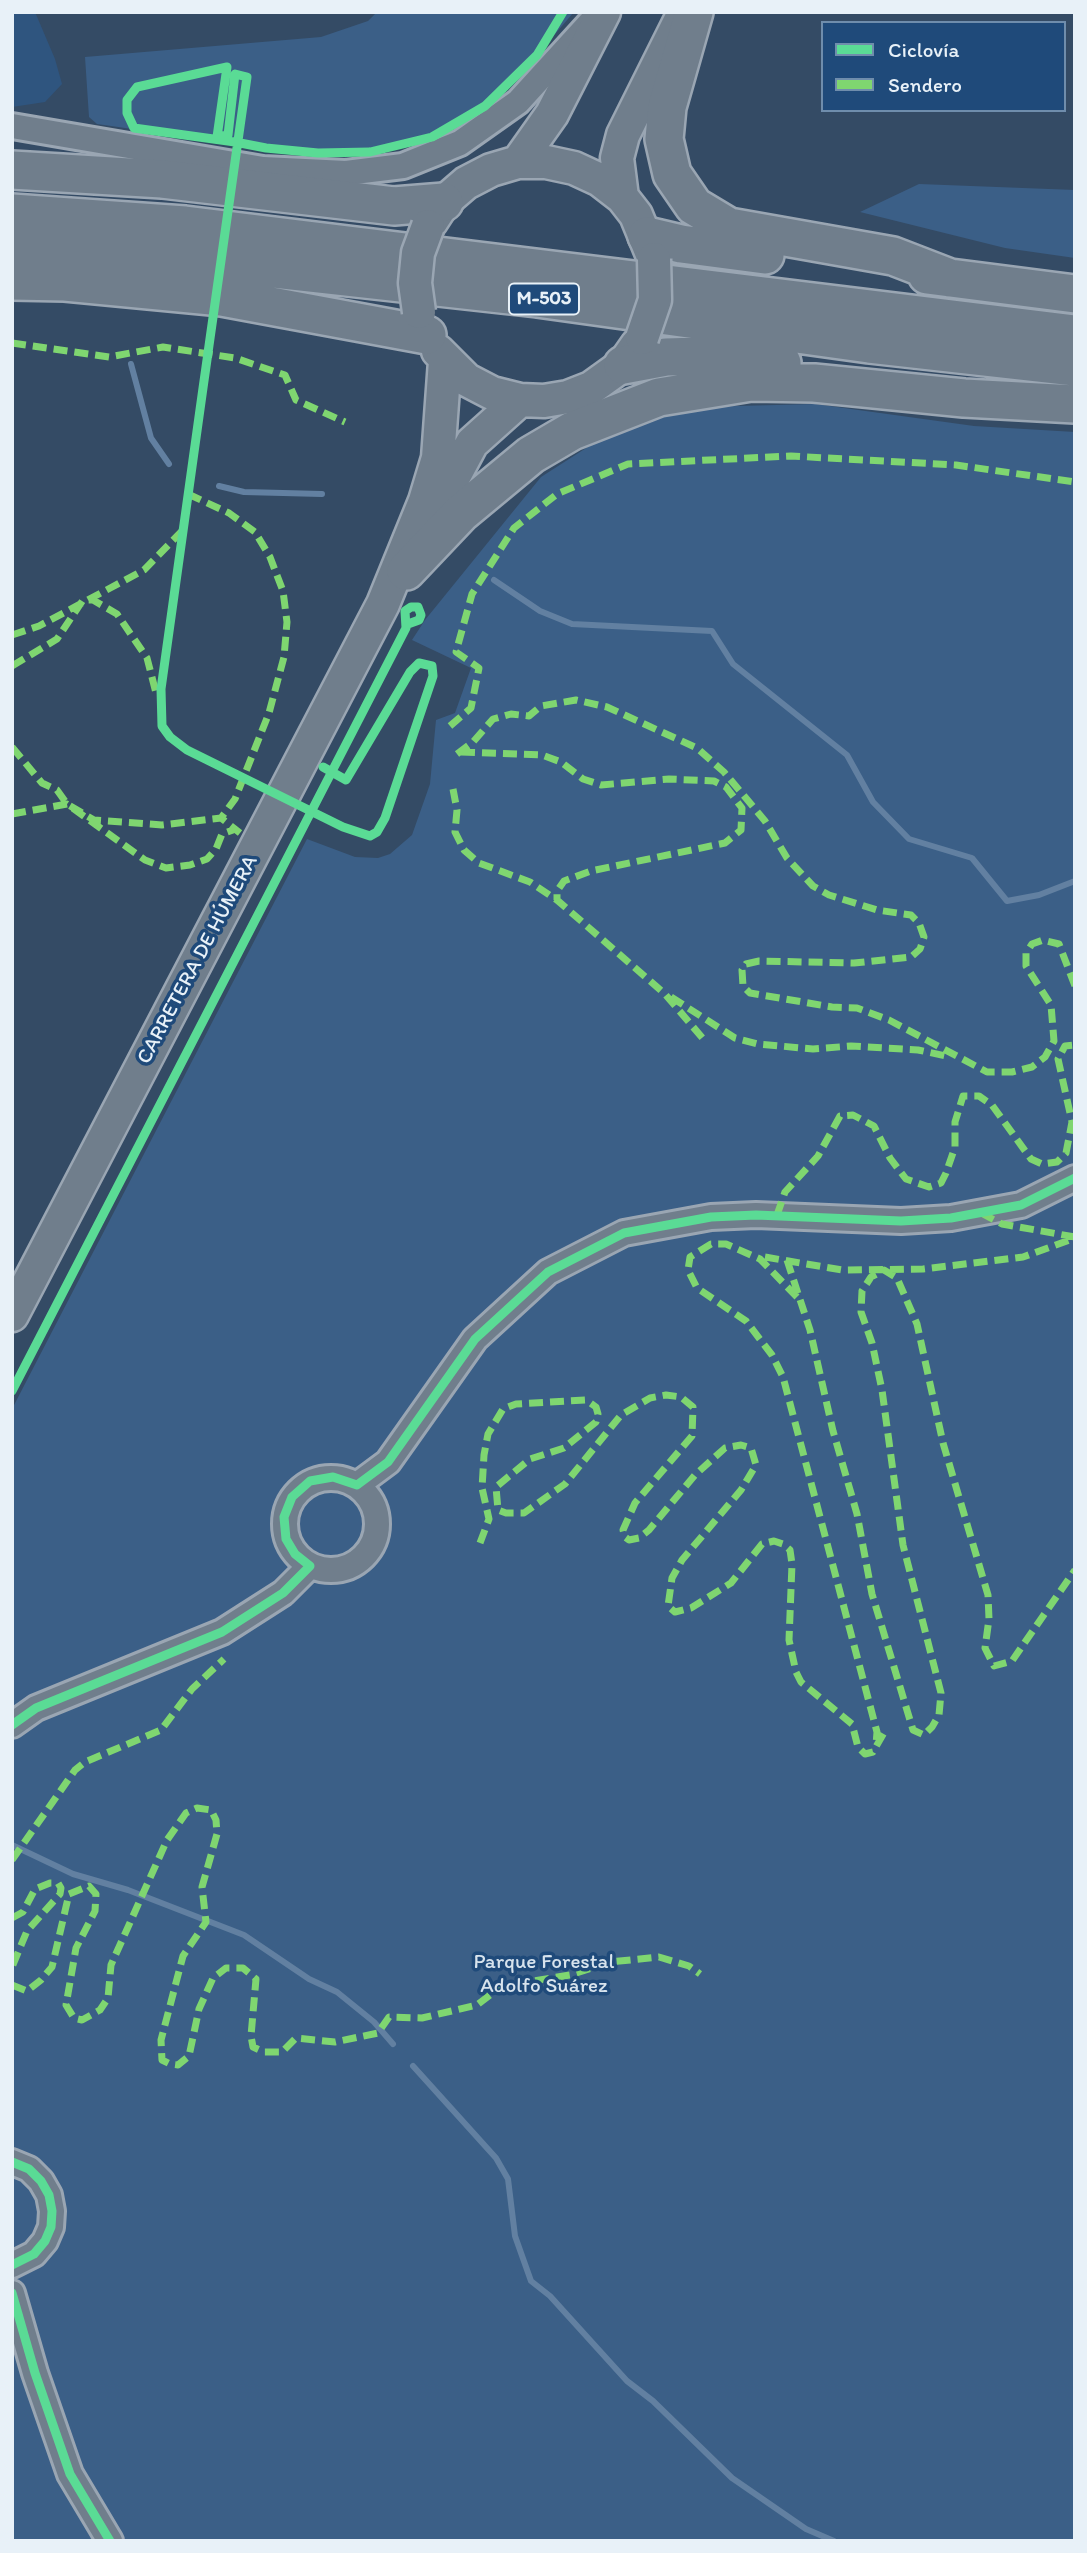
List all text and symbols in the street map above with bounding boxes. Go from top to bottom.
legend [821,21,1066,112]
text: Ciclovía [888,37,959,62]
text: Sendero [888,72,962,97]
road number: M-503 [509,284,579,314]
street label: CARRETERA DE HÚMERA [132,851,264,1069]
park label: Parque Forestal Adolfo Suárez [474,1950,614,2000]

